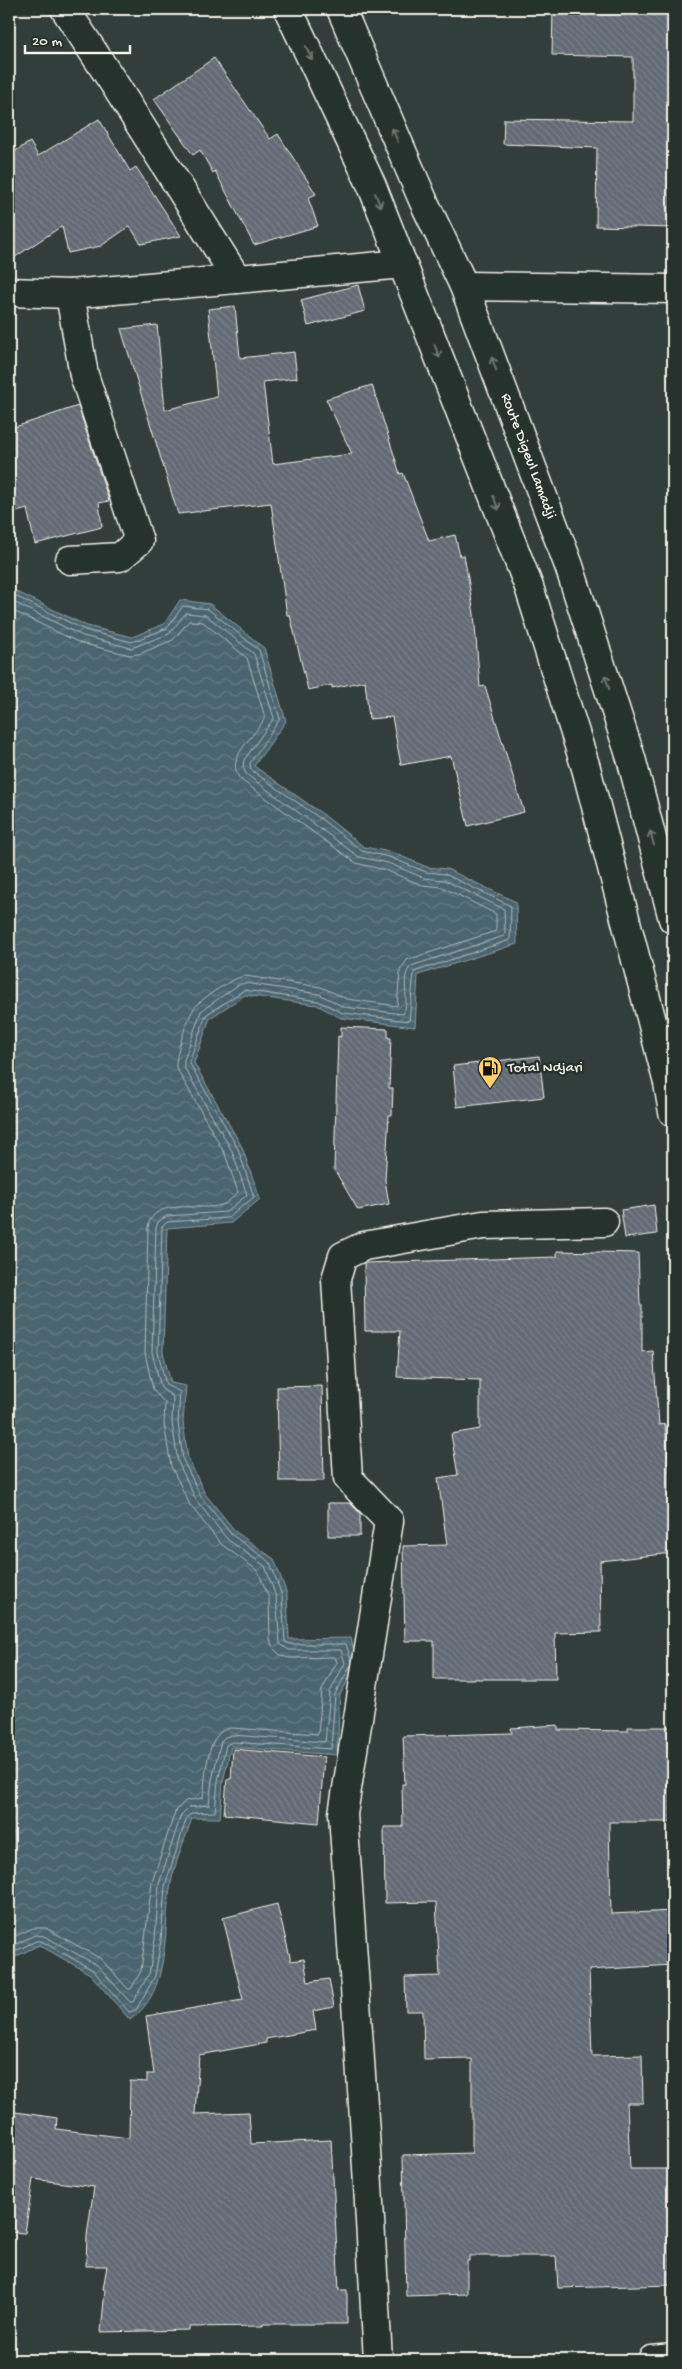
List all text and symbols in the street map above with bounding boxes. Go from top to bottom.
scale bar [25,22,130,54]
text: 20 m [32,33,62,51]
one-way arrow [305,45,314,60]
one-way arrow [390,128,400,143]
one-way arrow [374,192,383,207]
one-way arrow [433,343,442,358]
one-way arrow [489,357,498,373]
street label: Route Digeul Lamadji [496,391,560,522]
one-way arrow [492,494,501,510]
one-way arrow [601,675,611,691]
one-way arrow [647,831,656,847]
fuel station icon: Total Ndjari [477,1055,503,1089]
place label: Total Ndjari [507,1059,583,1077]

